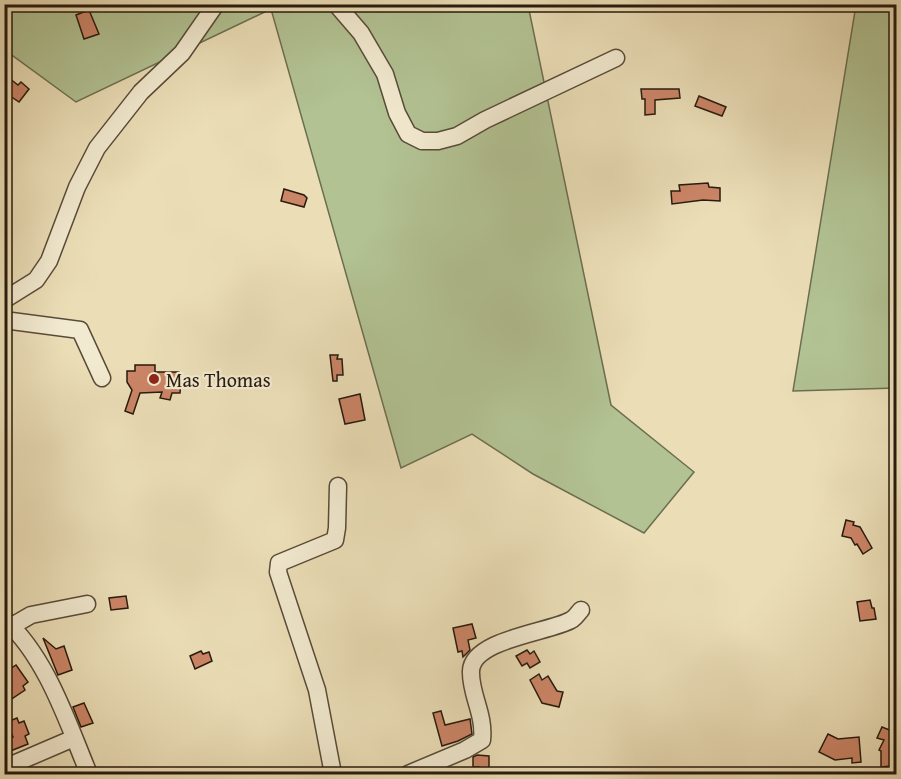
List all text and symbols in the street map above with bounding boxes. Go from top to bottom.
place label: Mas Thomas [166,365,271,394]
marker: Mas Thomas [147,372,161,386]

